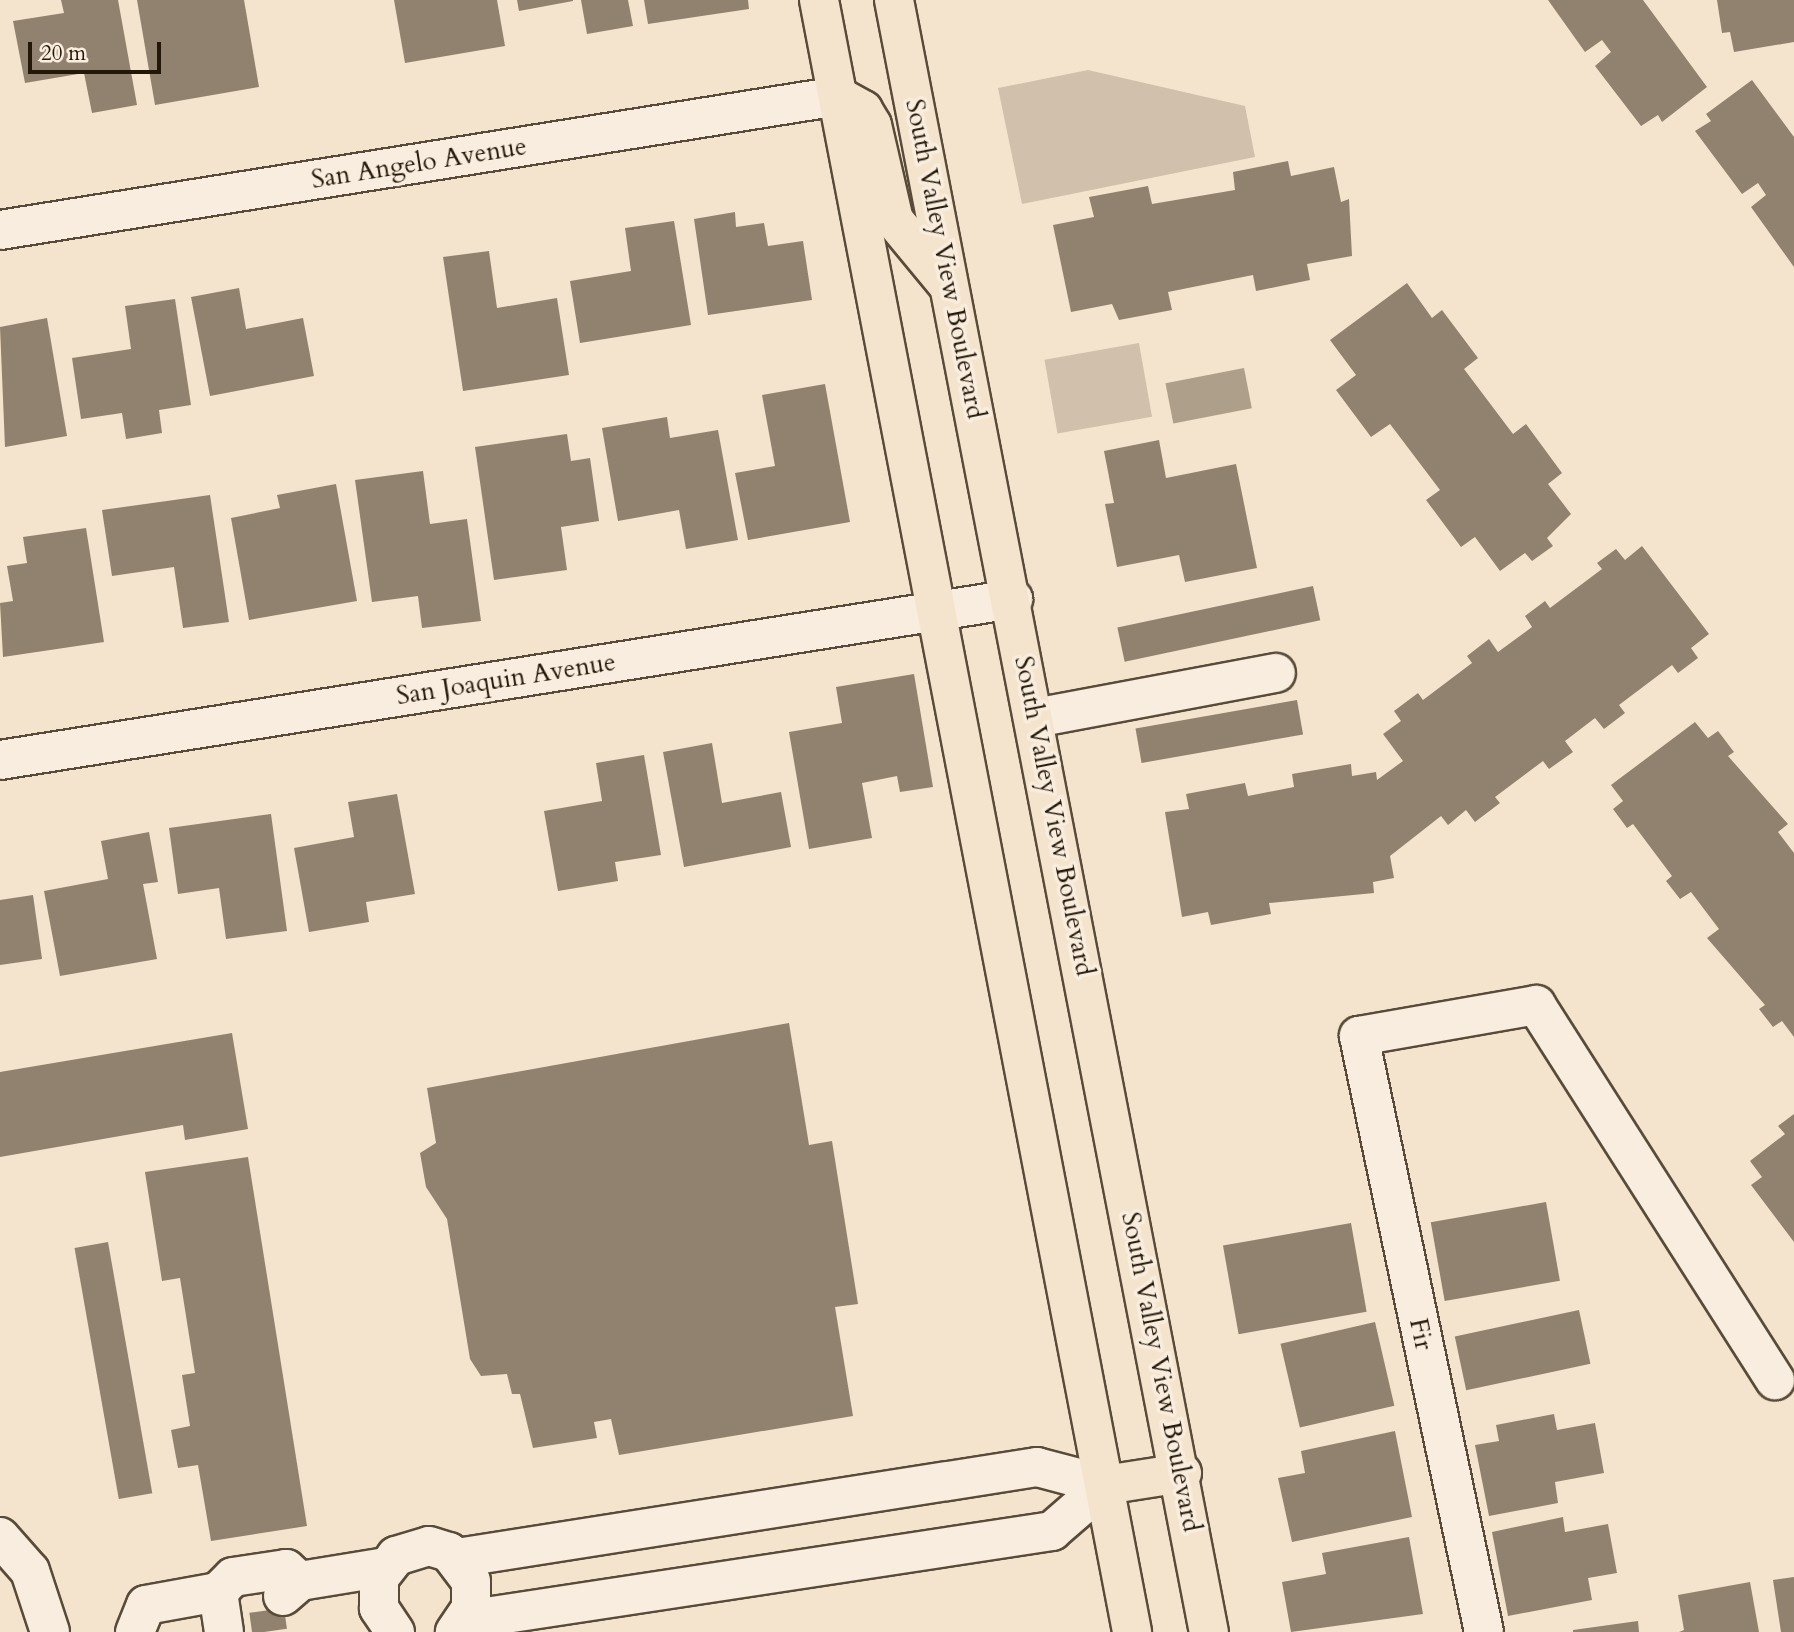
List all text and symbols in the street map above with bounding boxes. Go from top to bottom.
scale bar [32,28,164,72]
text: 20 m [41,39,86,68]
street label: South Valley View Boulevard [899,96,991,422]
street label: San Angelo Avenue [309,131,529,195]
street label: San Joaquin Avenue [394,646,618,712]
street label: South Valley View Boulevard [1008,653,1100,979]
street label: South Valley View Boulevard [1115,1209,1207,1535]
street label: Fir [1402,1315,1440,1353]

